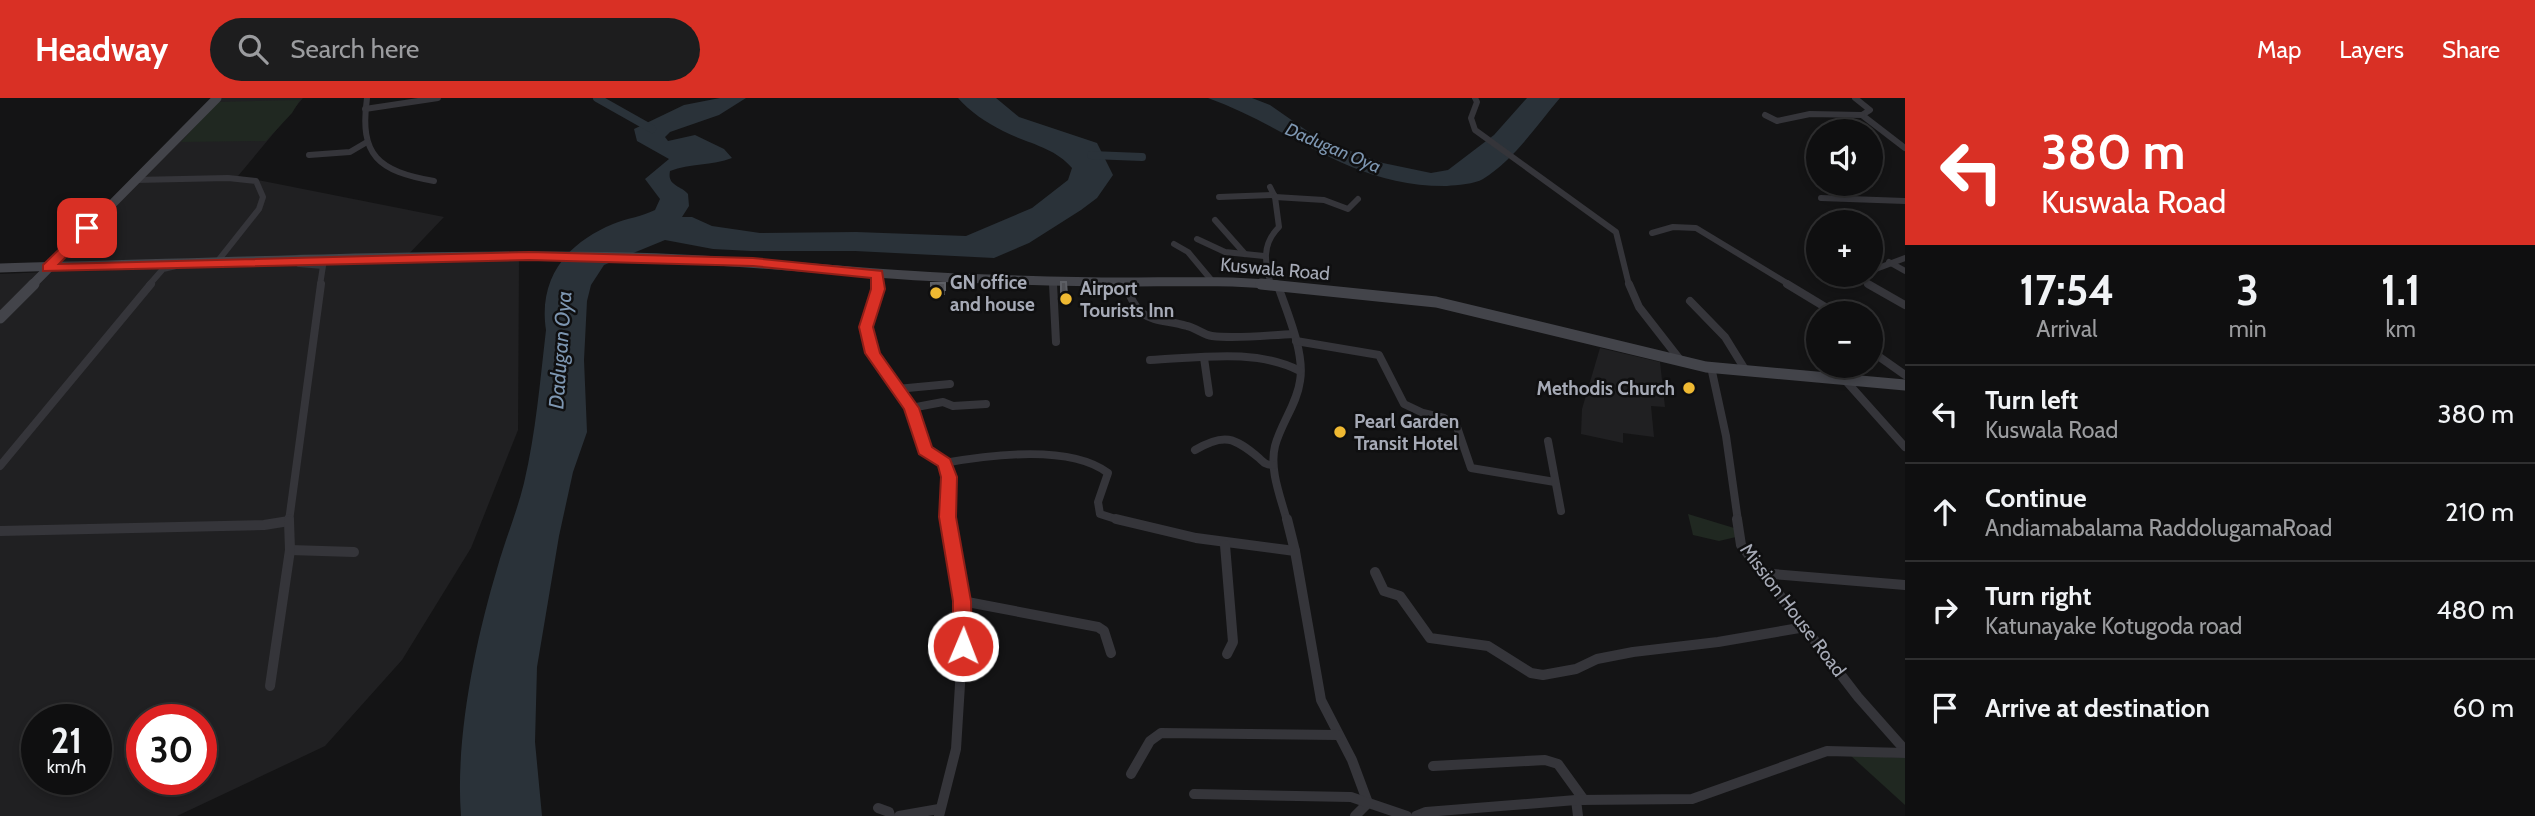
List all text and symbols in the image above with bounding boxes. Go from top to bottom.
search box [210,18,700,81]
text: Headway [35,29,168,69]
icon: search [234,30,272,68]
text: Search here [290,33,419,65]
text: Map [2257,35,2301,64]
text: Layers [2339,35,2404,64]
text: Share [2442,35,2500,64]
water label: Dadugan Oya [1282,118,1384,178]
map controls [1806,119,1883,378]
button: sound [1806,119,1883,196]
text: 380 m [2041,122,2185,181]
icon: left [1926,126,2017,217]
text: Kuswala Road [2041,182,2226,221]
pin [57,198,117,258]
icon: arrive [68,209,106,247]
button: + [1806,210,1883,287]
street label: Kuswala Road [1219,253,1331,285]
text: 17:54 [2019,264,2114,316]
text: 3 [2236,264,2259,316]
text: 1.1 [2381,264,2421,316]
place label: GN office and house [950,271,1035,316]
place label: Airport Tourists Inn [1080,277,1174,322]
marker: GN office and house [928,285,944,301]
water label: Dadugan Oya [543,290,577,410]
marker: Airport Tourists Inn [1058,291,1074,307]
button: − [1806,301,1883,378]
text: Arrival [2036,315,2097,343]
text: min [2229,315,2267,343]
text: km [2386,315,2416,343]
place label: Methodis Church [1536,377,1675,400]
marker: Methodis Church [1681,380,1697,396]
text: Turn left [1985,384,2078,416]
icon: left [1926,395,1964,433]
text: 380 m [2437,398,2514,430]
place label: Pearl Garden Transit Hotel [1354,410,1459,455]
text: Kuswala Road [1985,416,2118,444]
marker: Pearl Garden Transit Hotel [1332,424,1348,440]
text: Continue [1985,482,2087,514]
icon: ahead [1926,493,1964,531]
text: 210 m [2445,496,2514,528]
text: Andiamabalama RaddolugamaRoad [1985,514,2332,542]
street label: Mission House Road [1735,539,1851,681]
text: Turn right [1985,580,2091,612]
icon: right [1926,591,1964,629]
text: 480 m [2436,594,2514,626]
position arrow [926,609,1000,683]
text: Katunayake Kotugoda road [1985,612,2242,640]
icon: arrive [1926,689,1964,727]
text: Arrive at destination [1985,692,2210,724]
text: 60 m [2452,692,2514,724]
speed limit sign: 30 [126,704,217,795]
text: 21 [51,719,82,762]
text: km/h [47,756,86,778]

